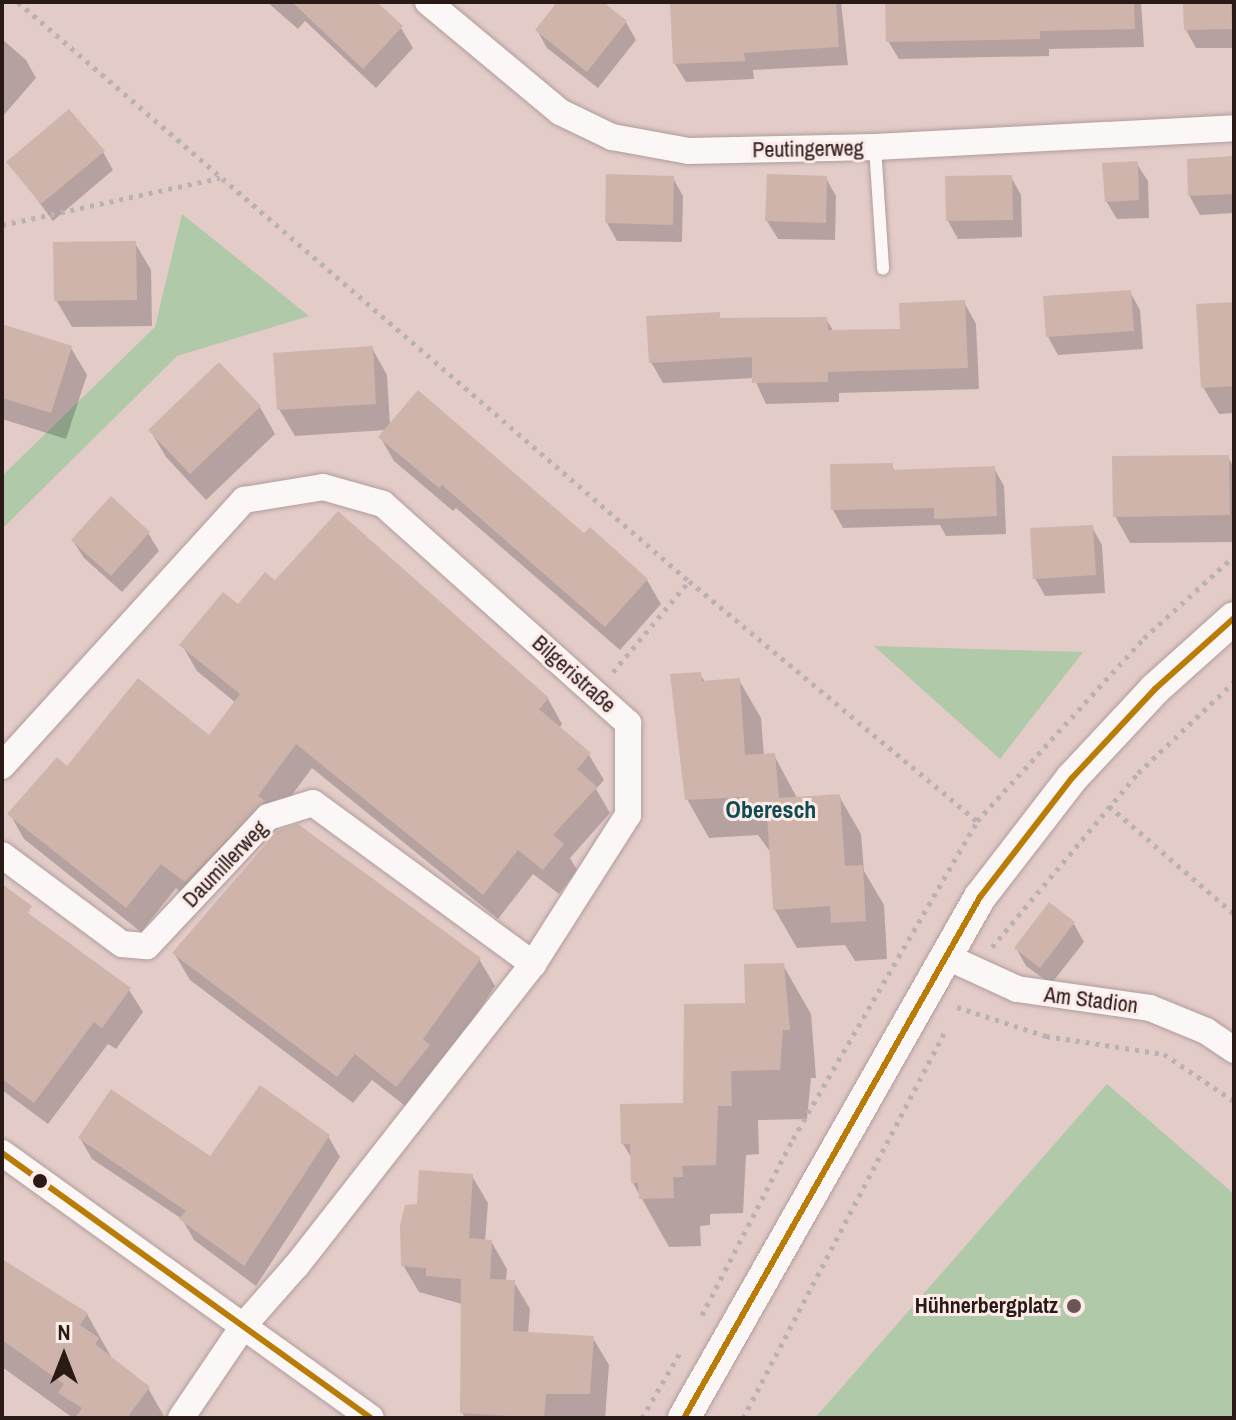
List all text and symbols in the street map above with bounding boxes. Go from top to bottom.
street label: Peutingerweg [752,135,864,163]
street label: Bilgeristraße [527,630,621,718]
district label: Oberesch [726,796,816,824]
street label: Daumillerweg [177,815,273,913]
street label: Am Stadion [1043,981,1139,1019]
unlabelled marker [32,1173,48,1189]
place label: Hühnerbergplatz [915,1293,1058,1319]
marker: Hühnerbergplatz [1065,1297,1083,1315]
north arrow [24,1316,104,1396]
text: N [57,1317,71,1347]

